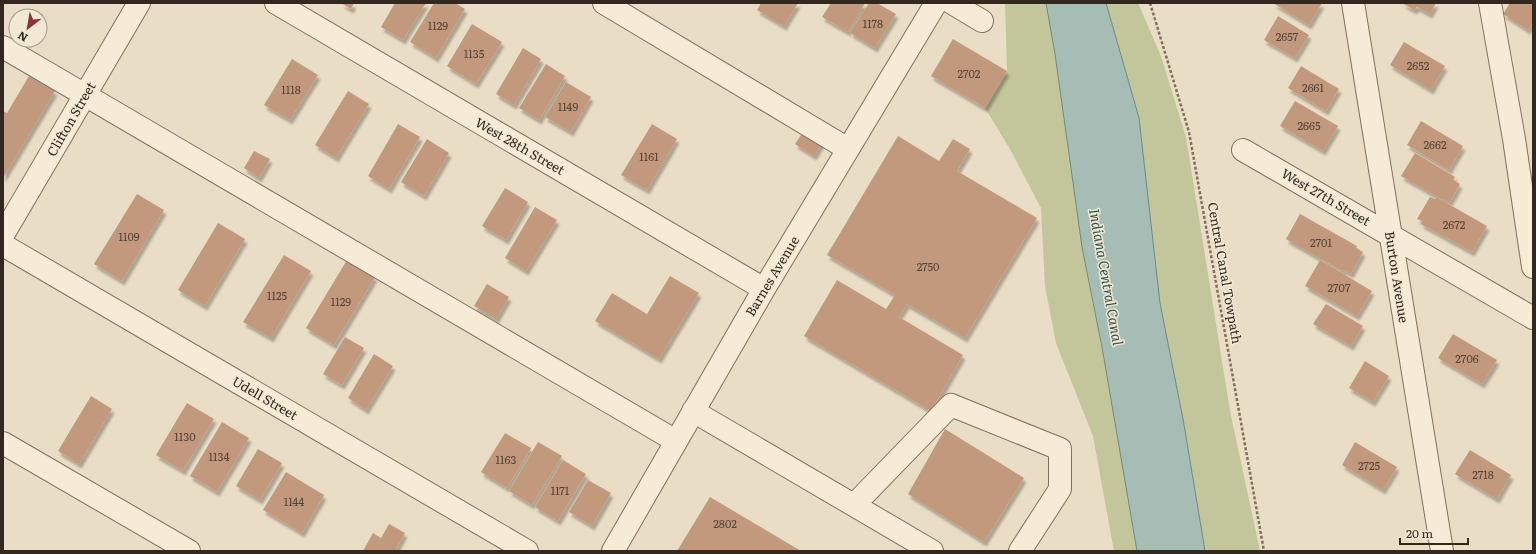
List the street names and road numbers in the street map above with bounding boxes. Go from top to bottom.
street label: Clifton Street [42,77,100,159]
street label: West 28th Street [472,112,569,179]
street label: West 27th Street [1278,163,1375,230]
street label: Central Canal Towpath [1204,201,1247,345]
street label: Burton Avenue [1381,230,1414,324]
street label: Barnes Avenue [740,232,803,320]
street label: Udell Street [229,371,302,424]

